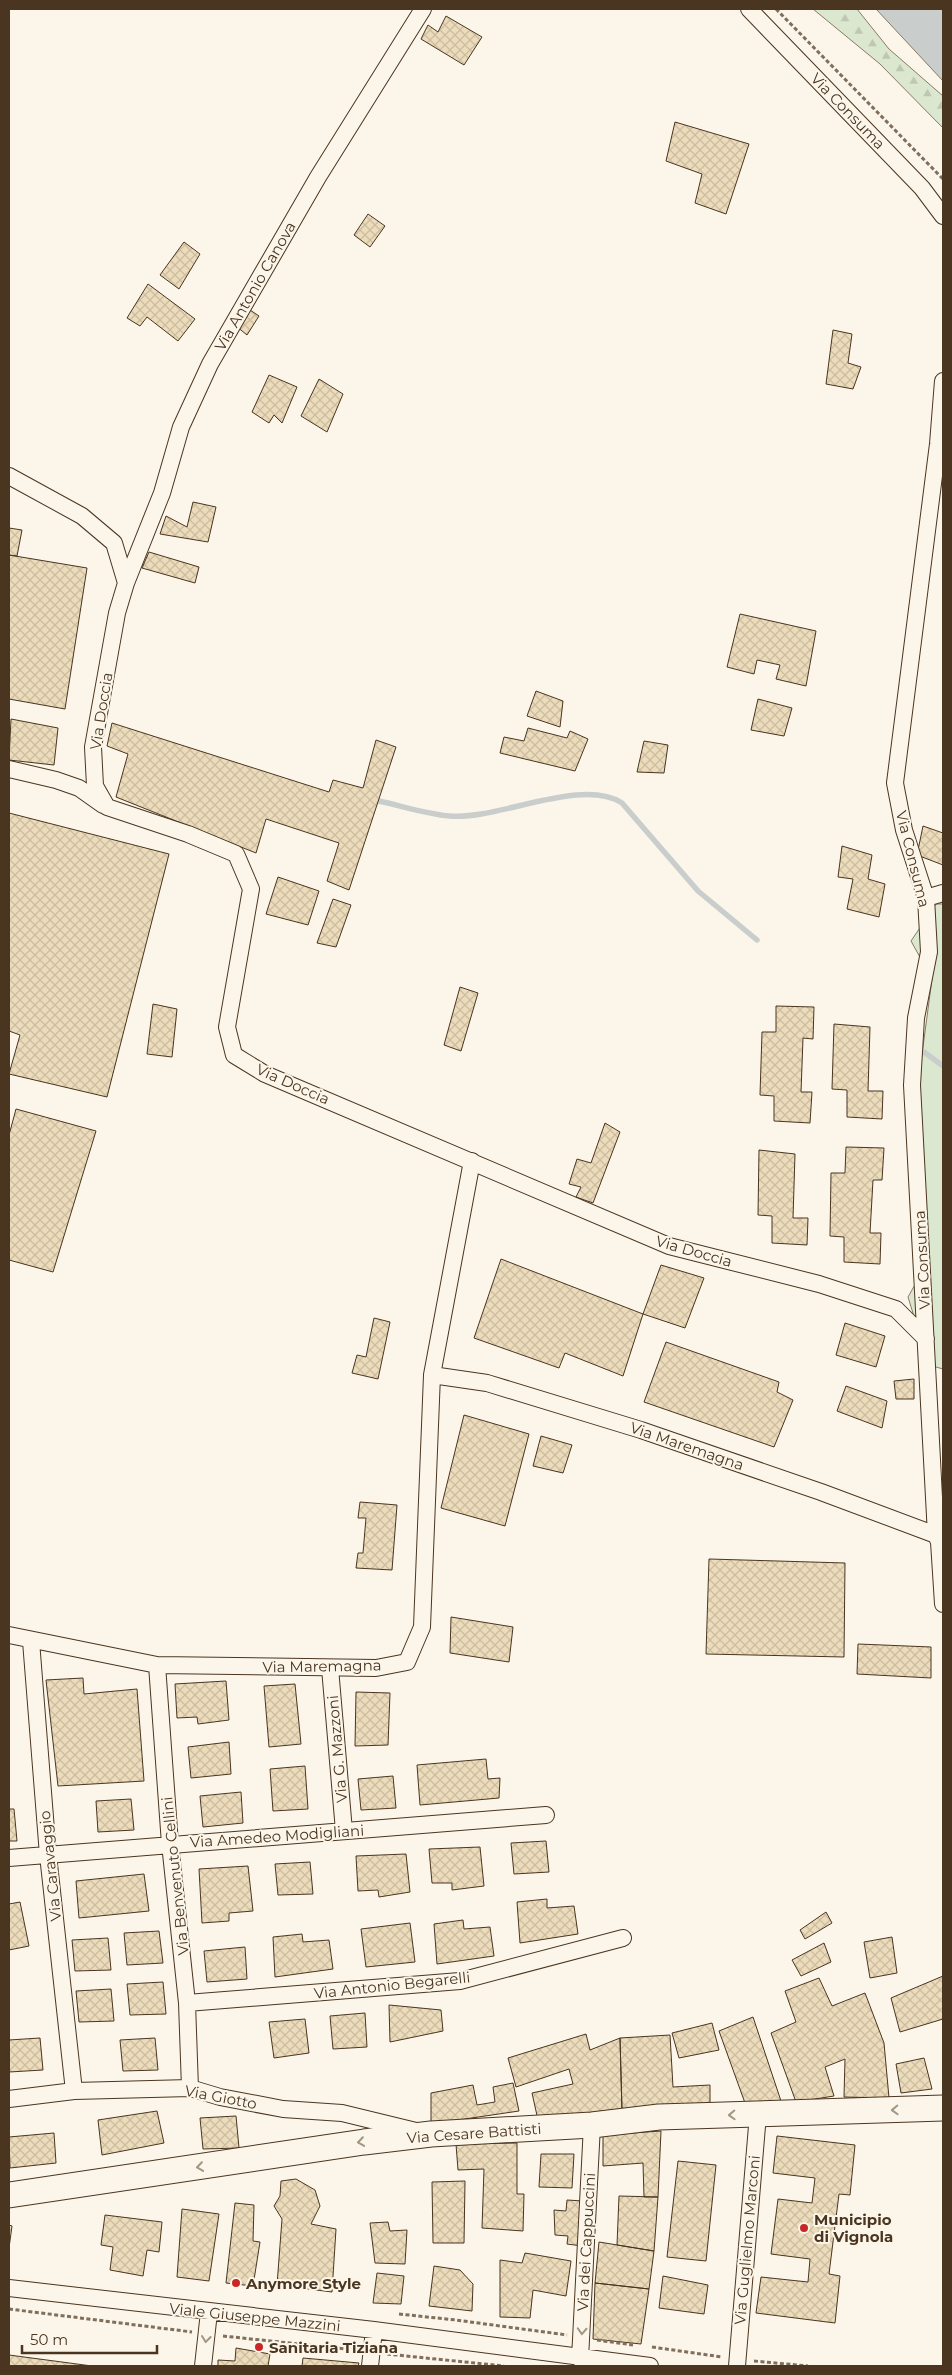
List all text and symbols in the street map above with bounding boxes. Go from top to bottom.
street label: Via Consuma [807,69,889,153]
street label: Via Antonio Canova [210,218,300,354]
street label: Via Doccia [85,671,117,751]
street label: Via Consuma [892,809,934,909]
street label: Via Doccia [253,1059,333,1109]
street label: Via Consuma [910,1210,934,1310]
street label: Via Doccia [654,1231,734,1271]
street label: Via Maremagna [628,1418,746,1474]
street label: Via Maremagna [262,1655,382,1677]
street label: Via G. Mazzoni [323,1694,351,1804]
street label: Via Benvenuto Cellini [157,1796,193,1956]
street label: Via Caravaggio [35,1810,65,1922]
street label: Via Amedeo Modigliani [189,1820,365,1852]
street label: Via Antonio Begarelli [313,1967,471,2003]
street label: Via Giotto [183,2081,259,2113]
one-way arrow [890,2104,898,2115]
one-way arrow [728,2110,736,2120]
street label: Via Cesare Battisti [406,2119,542,2147]
one-way arrow [356,2137,365,2147]
street label: Via Guglielmo Marconi [730,2154,764,2326]
one-way arrow [196,2161,204,2172]
street label: Via dei Cappuccini [573,2172,599,2312]
place label: Municipio di Vignola [814,2210,893,2246]
marker: Municipio di Vignola [798,2222,810,2234]
place label: Anymore Style [245,2274,361,2293]
marker: Anymore Style [230,2277,242,2289]
street label: Viale Giuseppe Mazzini [168,2299,342,2335]
scale bar [22,2322,158,2354]
one-way arrow [576,2327,587,2335]
text: 50 m [30,2330,68,2349]
one-way arrow [201,2335,212,2343]
place label: Sanitaria Tiziana [269,2338,398,2357]
marker: Sanitaria Tiziana [253,2341,265,2353]

